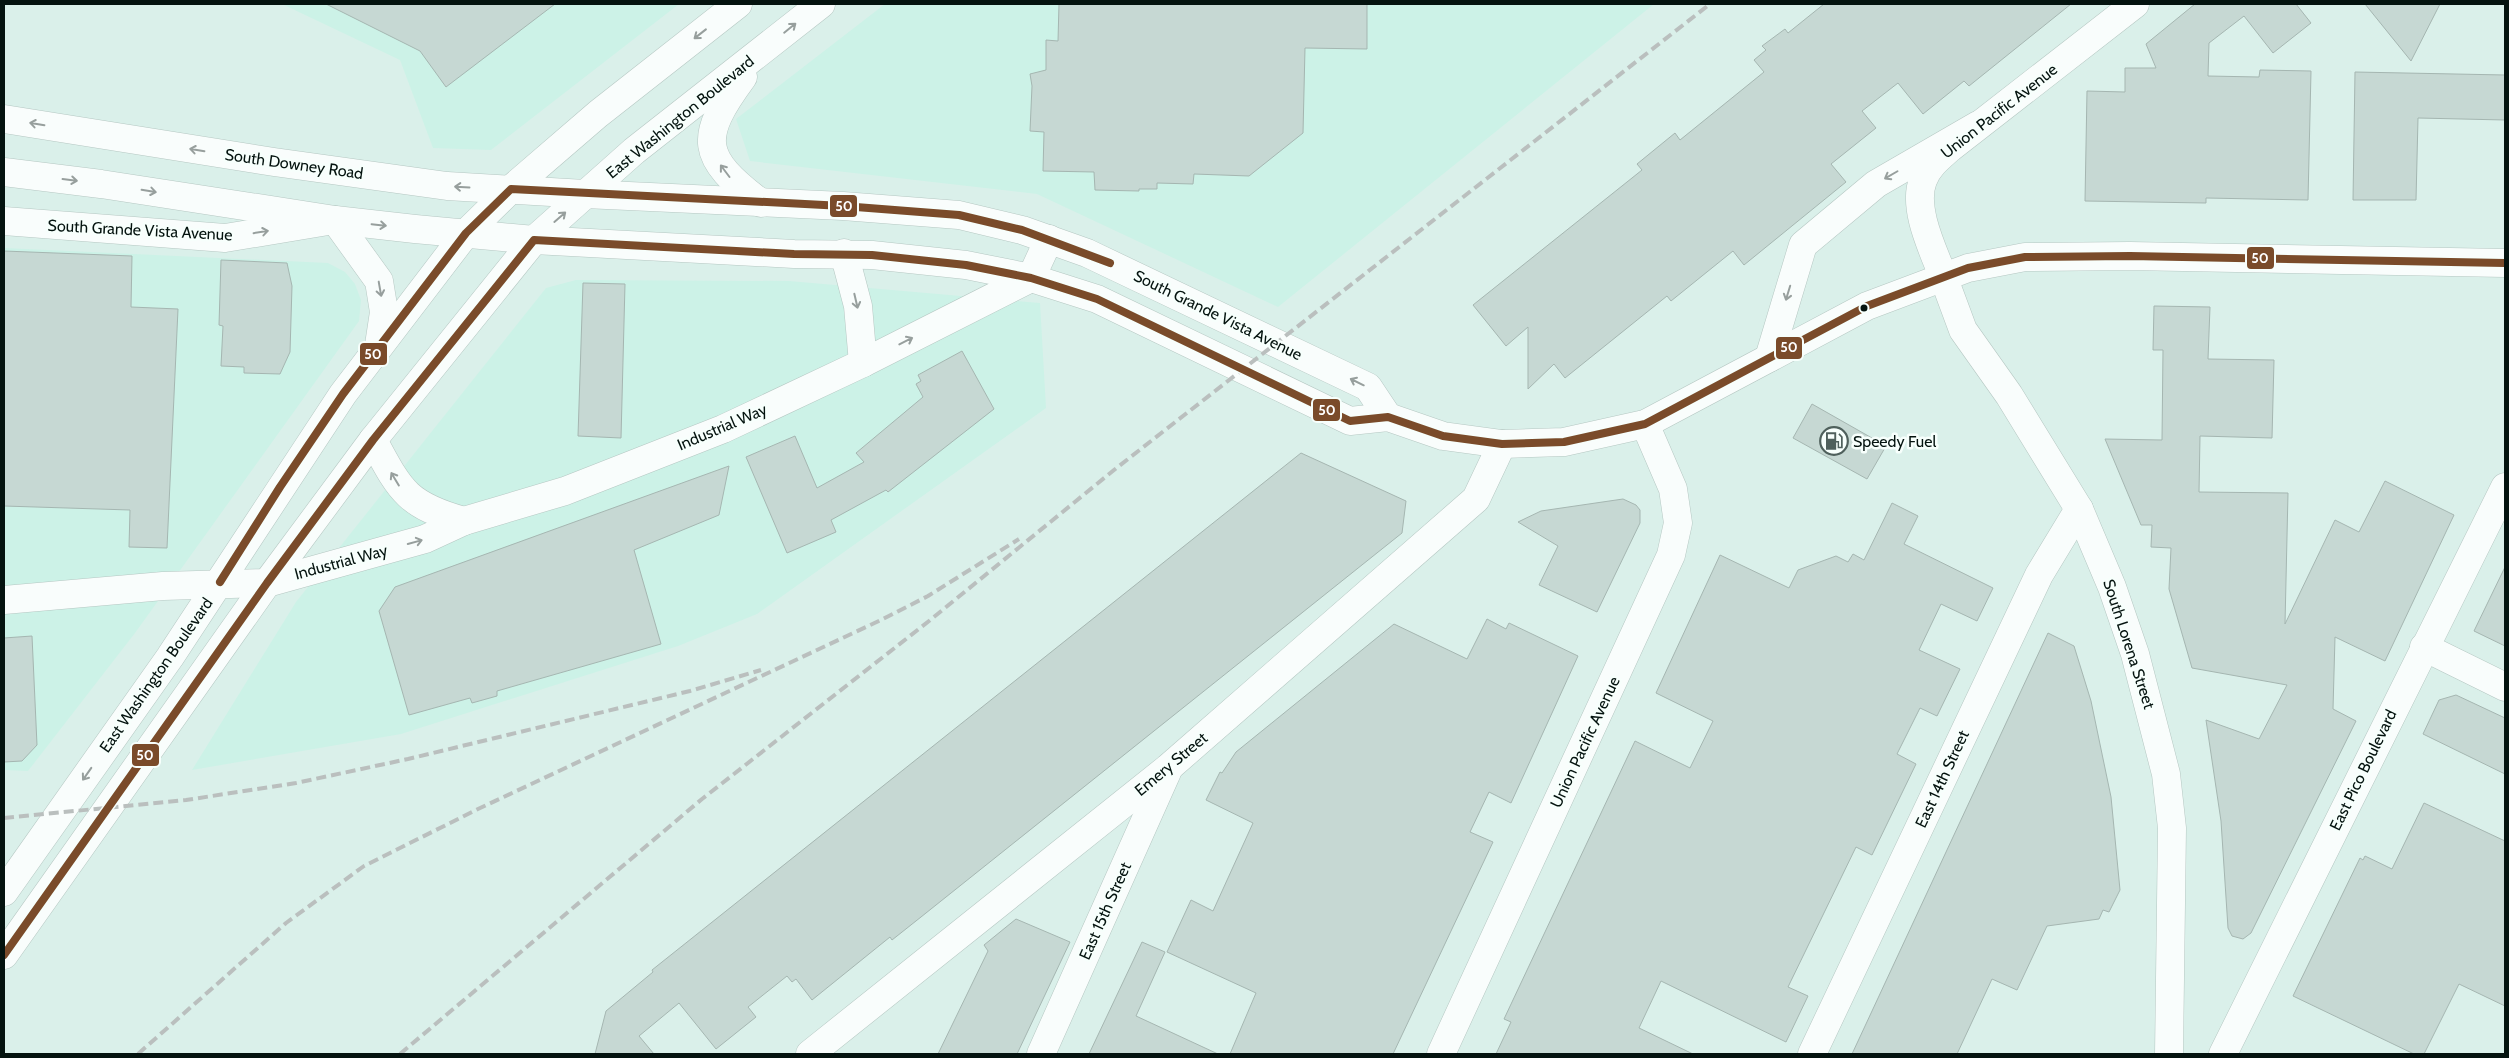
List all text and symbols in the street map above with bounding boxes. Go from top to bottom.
one-way arrow [783,23,796,34]
one-way arrow [694,28,707,39]
street label: East Washington Boulevard [602,52,758,182]
street label: Union Pacific Avenue [1937,60,2061,162]
one-way arrow [29,118,45,128]
one-way arrow [190,144,206,154]
street label: South Downey Road [224,145,364,183]
one-way arrow [719,165,730,178]
one-way arrow [1884,171,1898,181]
one-way arrow [61,175,77,185]
one-way arrow [454,182,470,191]
one-way arrow [141,186,157,196]
line badge: 50 [829,194,858,218]
text: 50 [835,197,853,215]
one-way arrow [553,211,566,223]
street label: South Grande Vista Avenue [47,216,233,244]
one-way arrow [371,220,387,230]
one-way arrow [253,227,269,237]
line badge: 50 [2246,246,2275,270]
text: 50 [2251,249,2269,267]
street label: South Grande Vista Avenue [1131,266,1305,364]
one-way arrow [376,281,386,297]
one-way arrow [1783,285,1793,301]
one-way arrow [852,292,861,308]
unlabelled marker [1859,303,1869,313]
one-way arrow [898,336,913,345]
line badge: 50 [1775,336,1803,360]
text: 50 [1780,338,1798,356]
line badge: 50 [359,342,388,366]
text: 50 [364,345,382,363]
one-way arrow [1349,377,1364,387]
line badge: 50 [1312,398,1341,422]
street label: Industrial Way [674,400,770,454]
text: 50 [1318,401,1336,419]
fuel station icon: Speedy Fuel [1819,426,1849,456]
place label: Speedy Fuel [1853,432,1936,451]
one-way arrow [389,472,399,486]
one-way arrow [407,536,423,546]
street label: Industrial Way [292,540,390,584]
street label: South Lorena Street [2099,577,2159,712]
street label: East Washington Boulevard [95,594,217,756]
street label: Union Pacific Avenue [1546,673,1624,811]
street label: East Pico Boulevard [2326,707,2400,833]
street label: East 14th Street [1911,727,1973,831]
street label: Emery Street [1131,728,1212,800]
line badge: 50 [131,743,160,767]
text: 50 [136,746,154,764]
one-way arrow [82,767,92,781]
street label: East 15th Street [1075,859,1135,963]

